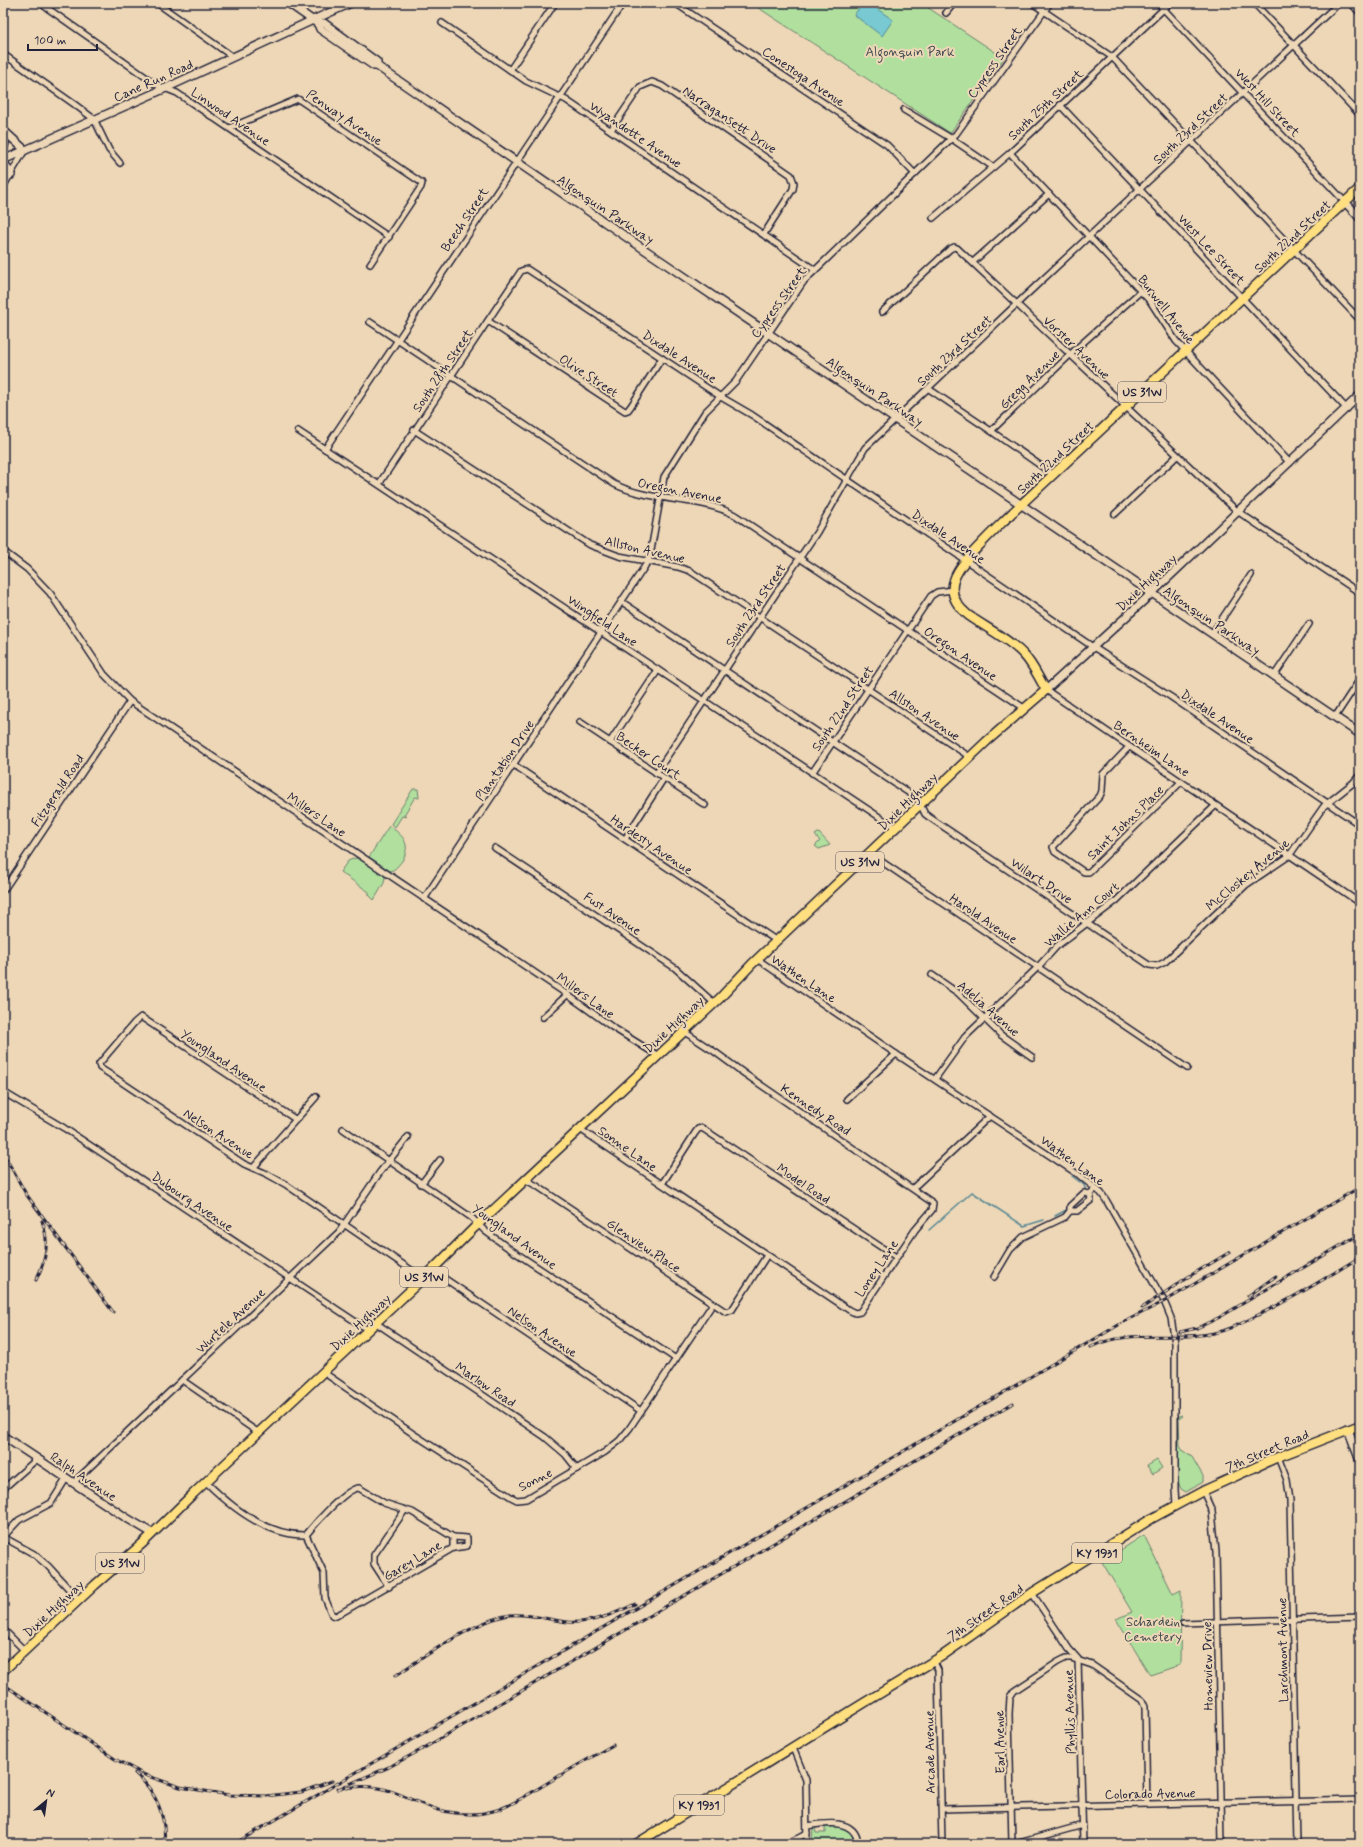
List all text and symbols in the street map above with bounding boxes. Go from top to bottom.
street label: Cypress Street [964,23,1027,102]
scale bar [28,26,97,52]
text: 100 m [34,33,66,49]
street label: Conestoga Avenue [759,43,848,111]
park label: Algonquin Park [866,44,955,63]
street label: Cane Run Road [111,56,196,106]
street label: West Hill Street [1231,65,1303,141]
street label: South 25th Street [1005,66,1087,144]
street label: Narragansett Drive [679,82,780,158]
street label: Linwood Avenue [187,84,273,150]
street label: Penway Avenue [303,86,386,150]
street label: South 23rd Street [1150,90,1232,168]
street label: Wyandotte Avenue [586,98,685,173]
street label: Algonquin Parkway [552,172,657,251]
street label: Beech Street [438,184,493,255]
street label: South 22nd Street [1251,197,1335,277]
street label: West Lee Street [1174,211,1248,289]
street label: Cypress Street [748,264,811,342]
street label: Burwell Avenue [1133,272,1198,348]
street label: South 23rd Street [914,312,996,390]
street label: Vorster Avenue [1039,313,1113,384]
street label: South 28th Street [409,326,478,416]
street label: Dixdale Avenue [639,327,720,388]
street label: Gregg Avenue [996,347,1065,414]
street label: Olive Street [555,351,621,402]
street label: Algonquin Parkway [821,354,926,433]
road number: US 31W [1118,382,1166,402]
street label: South 22nd Street [1014,418,1098,498]
street label: Oregon Avenue [636,475,723,510]
street label: Dixdale Avenue [908,506,988,568]
street label: Allston Avenue [603,533,687,568]
street label: Dixie Highway [1113,551,1182,617]
street label: South 23rd Street [722,561,790,651]
street label: Algonquin Parkway [1158,583,1263,662]
street label: Wingfield Lane [563,591,641,652]
street label: Oregon Avenue [919,623,1000,687]
street label: South 22nd Street [808,663,878,755]
street label: Allston Avenue [885,685,963,745]
street label: Dixdale Avenue [1177,686,1257,748]
street label: Plantation Drive [472,717,539,805]
street label: Bernheim Lane [1110,717,1193,781]
street label: Becker Court [613,728,684,784]
street label: Fitzgerald Road [28,751,89,830]
street label: Dixie Highway [875,769,943,836]
street label: Saint Johns Place [1084,782,1168,864]
street label: Millers Lane [283,789,349,841]
street label: Hardesty Avenue [607,811,696,879]
street label: McCloskey Avenue [1203,835,1293,915]
road number: US 31W [836,852,884,872]
street label: Wilart Drive [1007,854,1075,908]
street label: Wallie Ann Court [1041,879,1123,952]
street label: Fust Avenue [580,889,644,940]
street label: Harold Avenue [946,890,1021,948]
street label: Wathen Lane [767,951,839,1007]
street label: Millers Lane [553,969,618,1023]
street label: Adelia Avenue [953,977,1023,1041]
street label: Dixie Highway [640,993,709,1059]
street label: Youngland Avenue [176,1026,270,1097]
street label: Kennedy Road [777,1080,854,1140]
street label: Nelson Avenue [180,1105,257,1163]
street label: Sonne Lane [594,1123,660,1176]
street label: Wathen Lane [1037,1132,1108,1190]
street label: Model Road [773,1160,833,1208]
street label: Dubourg Avenue [148,1169,236,1236]
street label: Youngland Avenue [468,1201,560,1275]
street label: Glenview Place [603,1215,684,1277]
street label: Loney Lane [852,1237,903,1301]
road number: US 31W [400,1267,448,1287]
street label: Wurtele Avenue [193,1285,269,1358]
street label: Dixie Highway [327,1291,396,1357]
street label: Nelson Avenue [504,1303,580,1362]
street label: Marlow Road [452,1359,519,1412]
street label: 7th Street Road [1223,1426,1312,1477]
street label: Ralph Avenue [46,1449,120,1506]
street label: Sonne [516,1465,556,1496]
street label: Garey Lane [381,1537,445,1585]
road number: KY 1931 [1072,1543,1122,1563]
road number: US 31W [96,1553,144,1573]
street label: Dixie Highway [20,1577,89,1643]
street label: 7th Street Road [945,1581,1027,1646]
street label: Larchmont Avenue [1274,1597,1293,1702]
park label: Schardein Cemetery [1124,1614,1182,1646]
street label: Homeview Drive [1199,1621,1218,1711]
street label: Phyllis Avenue [1061,1669,1080,1755]
street label: Arcade Avenue [921,1710,940,1794]
street label: Earl Avenue [991,1710,1010,1774]
north arrow [26,1781,66,1821]
text: N [44,1785,57,1801]
street label: Colorado Avenue [1104,1785,1196,1804]
road number: KY 1931 [674,1795,724,1815]

